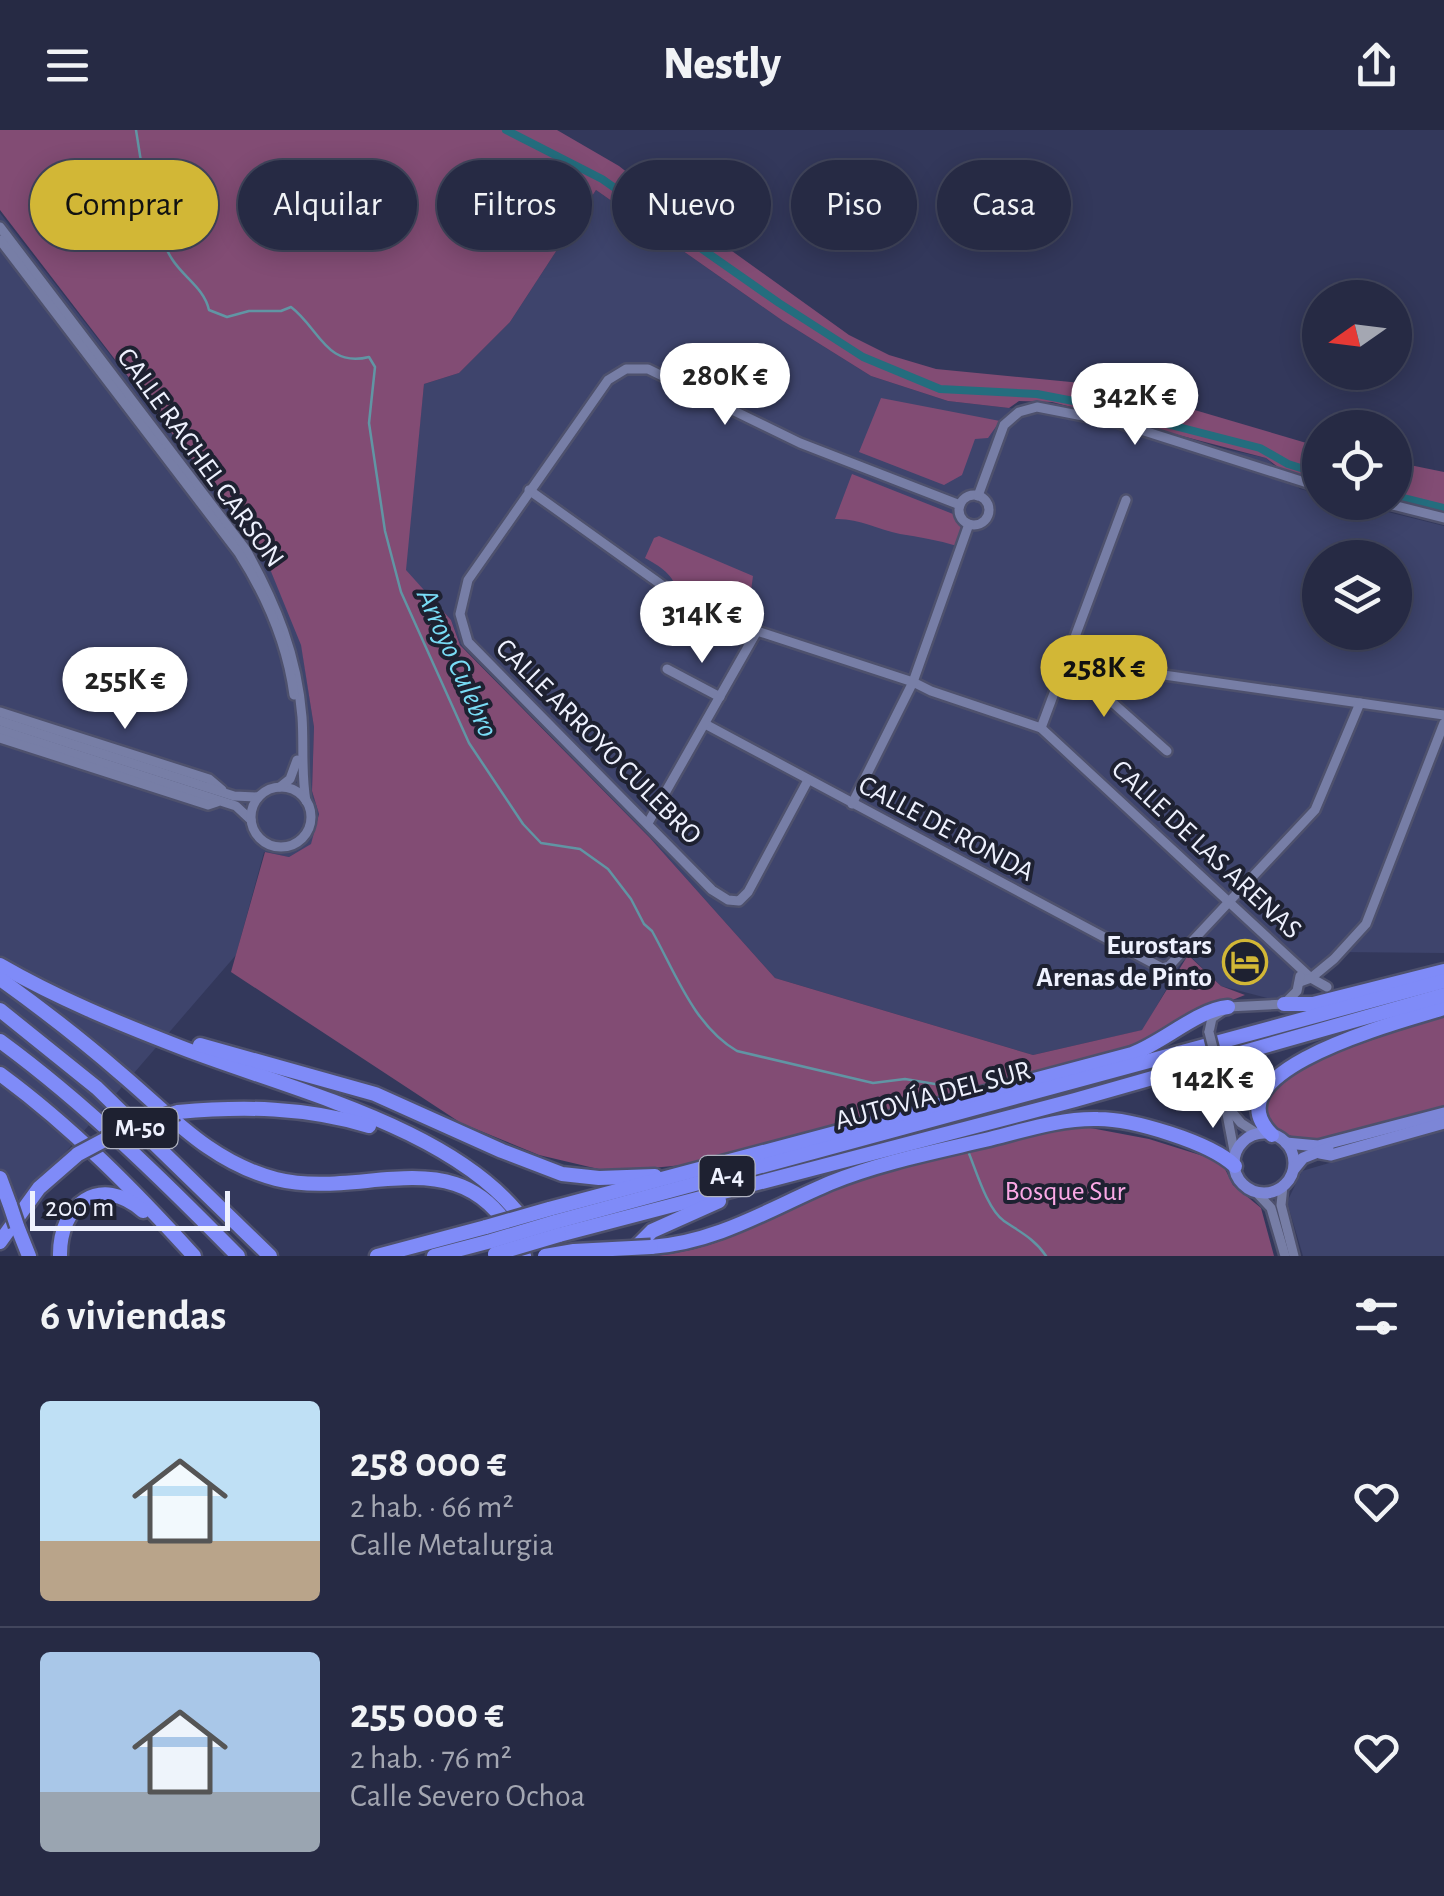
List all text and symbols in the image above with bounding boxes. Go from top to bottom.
icon: menu [40,38,95,93]
icon: share [1349,38,1404,93]
text: Nestly [663,42,781,87]
chip: Comprar [30,160,218,250]
chip: Alquilar [238,160,417,250]
chip: Filtros [437,160,592,250]
chip: Nuevo [612,160,771,250]
chip: Piso [791,160,917,250]
chip: Casa [937,160,1071,250]
north arrow [1302,280,1412,390]
map controls [1302,280,1412,650]
street label: CALLE RACHEL CARSON [111,343,289,573]
pin: 280K € [644,343,806,428]
text: 280K € [682,359,768,391]
pin: 342K € [1054,363,1216,448]
text: 342K € [1093,379,1177,411]
button: locate [1302,410,1412,520]
button: layers [1302,540,1412,650]
pin: 314K € [621,581,783,666]
water label: Arroyo Culebro [411,583,503,742]
text: 314K € [662,597,742,629]
street label: CALLE ARROYO CULEBRO [490,634,706,850]
pin: 258K € [1023,635,1185,720]
pin: 255K € [44,647,206,732]
text: 258K € [1062,651,1146,683]
text: 255K € [84,663,166,695]
street label: CALLE DE LAS ARENAS [1106,755,1306,945]
street label: CALLE DE RONDA [854,771,1038,887]
place label: Eurostars Arenas de Pinto [1036,932,1212,992]
hotel icon: Eurostars Arenas de Pinto [1222,939,1268,985]
pin: 142K € [1132,1046,1294,1131]
street label: AUTOVÍA DEL SUR [831,1054,1034,1136]
text: 142K € [1172,1062,1254,1094]
road number: M-50 [102,1108,178,1148]
road number: A-4 [700,1156,754,1196]
park label: Bosque Sur [1004,1178,1126,1206]
scale bar [30,1186,230,1230]
text: 200 m [45,1194,114,1222]
icon: filters [1349,1289,1404,1344]
text: 6 viviendas [40,1295,226,1337]
icon: home [120,1441,240,1561]
text: 258 000 € [350,1442,507,1484]
icon: heart [1349,1474,1404,1529]
text: 2 hab. · 66 m² [350,1491,514,1523]
text: Calle Metalurgia [350,1529,554,1561]
icon: home [120,1692,240,1812]
text: 255 000 € [350,1693,504,1735]
icon: heart [1349,1725,1404,1780]
text: 2 hab. · 76 m² [350,1742,512,1774]
text: Calle Severo Ochoa [350,1780,585,1812]

